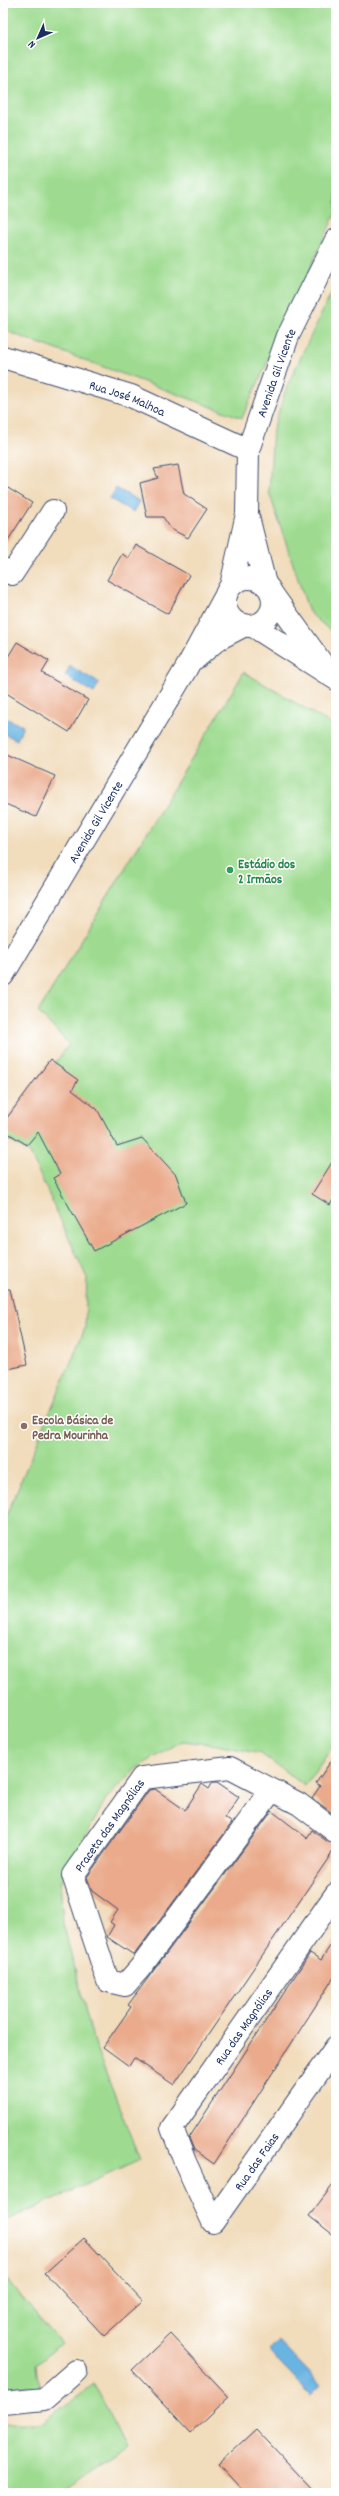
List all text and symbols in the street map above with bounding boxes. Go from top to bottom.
north arrow [18,18,58,58]
text: N [24,36,40,51]
street label: Avenida Gil Vicente [253,325,302,420]
street label: Rua José Malhoa [86,377,169,423]
street label: Avenida Gil Vicente [65,778,129,867]
place label: Estádio dos 2 Irmãos [238,856,296,890]
marker: Estádio dos 2 Irmãos [225,865,235,875]
place label: Escola Básica de Pedra Mourinha [32,1412,113,1446]
marker: Escola Básica de Pedra Mourinha [19,1421,29,1431]
street label: Praceta das Magnólias [71,1776,151,1877]
street label: Rua das Magnólias [211,1985,279,2070]
street label: Rua das Faias [231,2129,285,2196]

